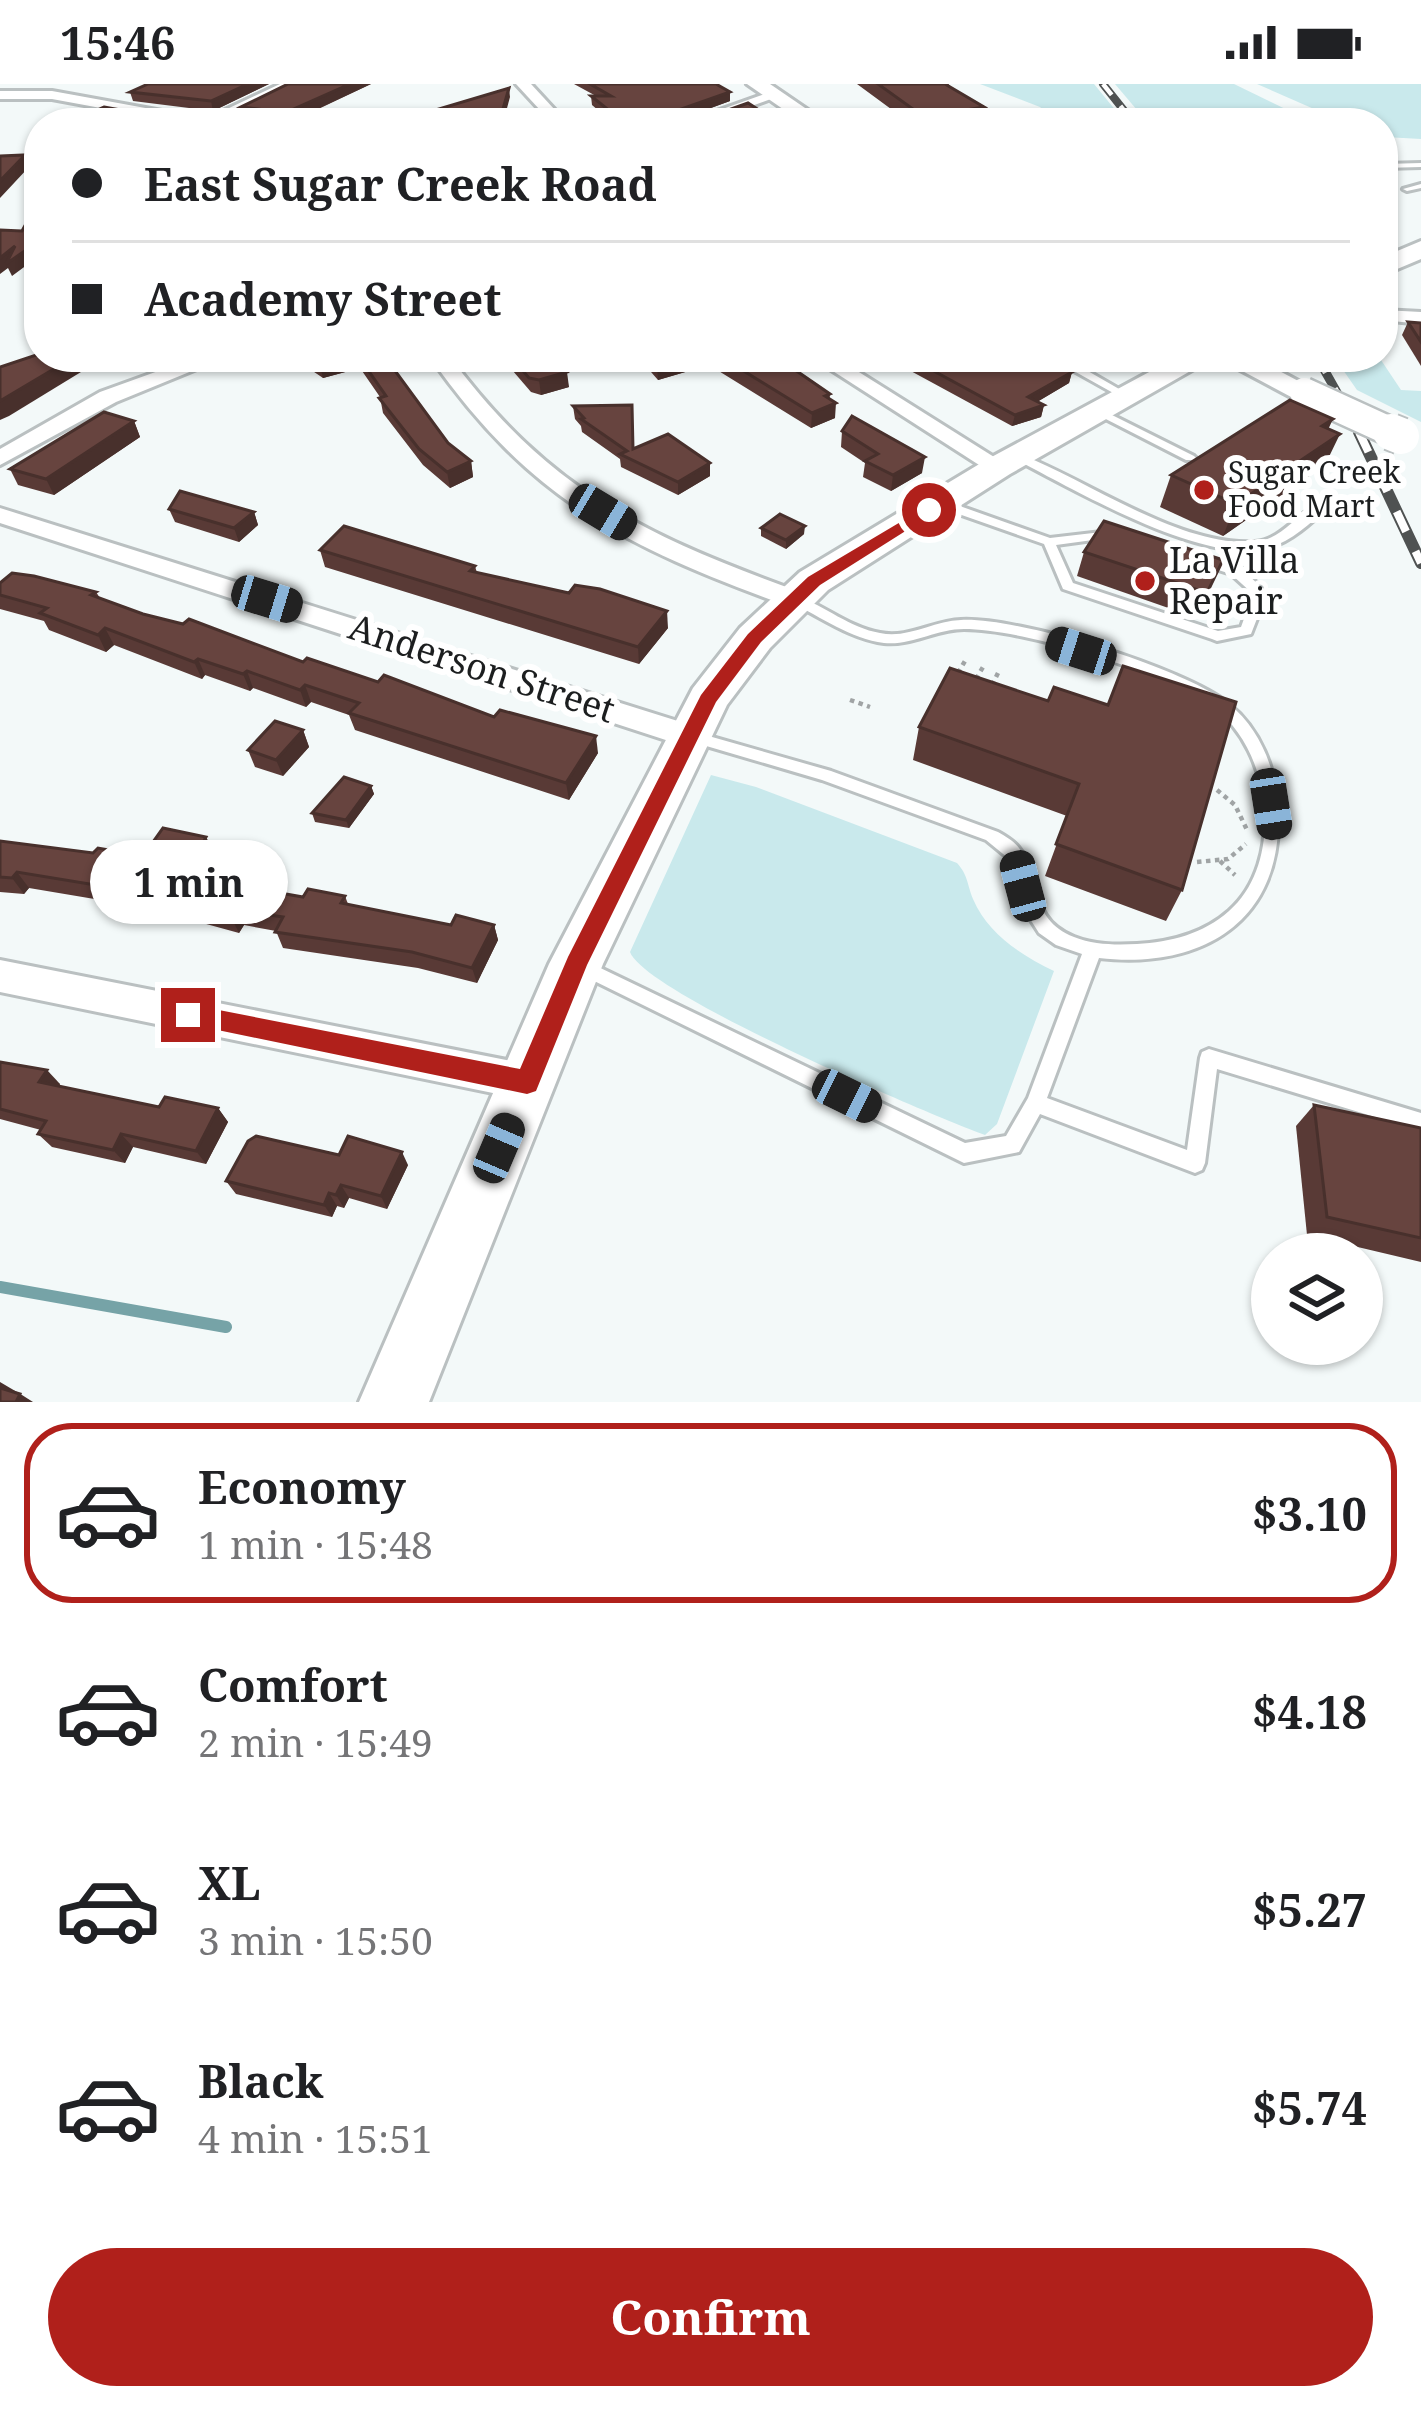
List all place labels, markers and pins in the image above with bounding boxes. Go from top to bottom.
place label: Sugar Creek Food Mart [1228,451,1401,526]
marker: Sugar Creek Food Mart [1191,477,1217,503]
place label: La Villa Repair [1169,535,1299,625]
marker: La Villa Repair [1132,568,1158,594]

